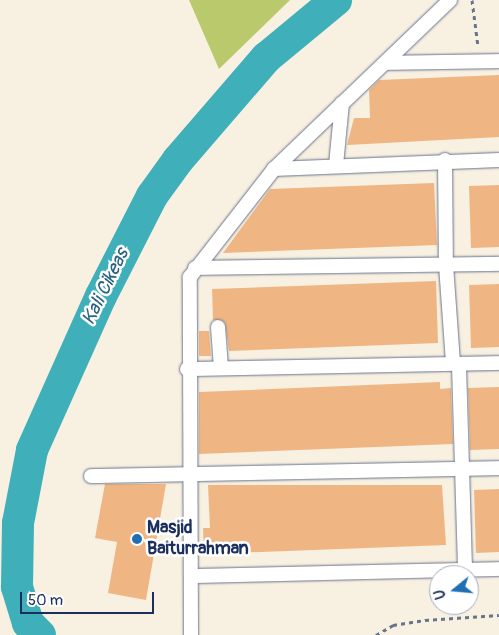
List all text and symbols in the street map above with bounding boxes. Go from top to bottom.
water label: Kali Cikeas [78,245,134,329]
place label: Masjid Baiturrahman [147,518,249,560]
marker: Masjid Baiturrahman [131,533,143,545]
north arrow [429,565,479,615]
scale bar [22,582,156,614]
text: U [431,587,450,601]
text: 50 m [28,591,63,610]

